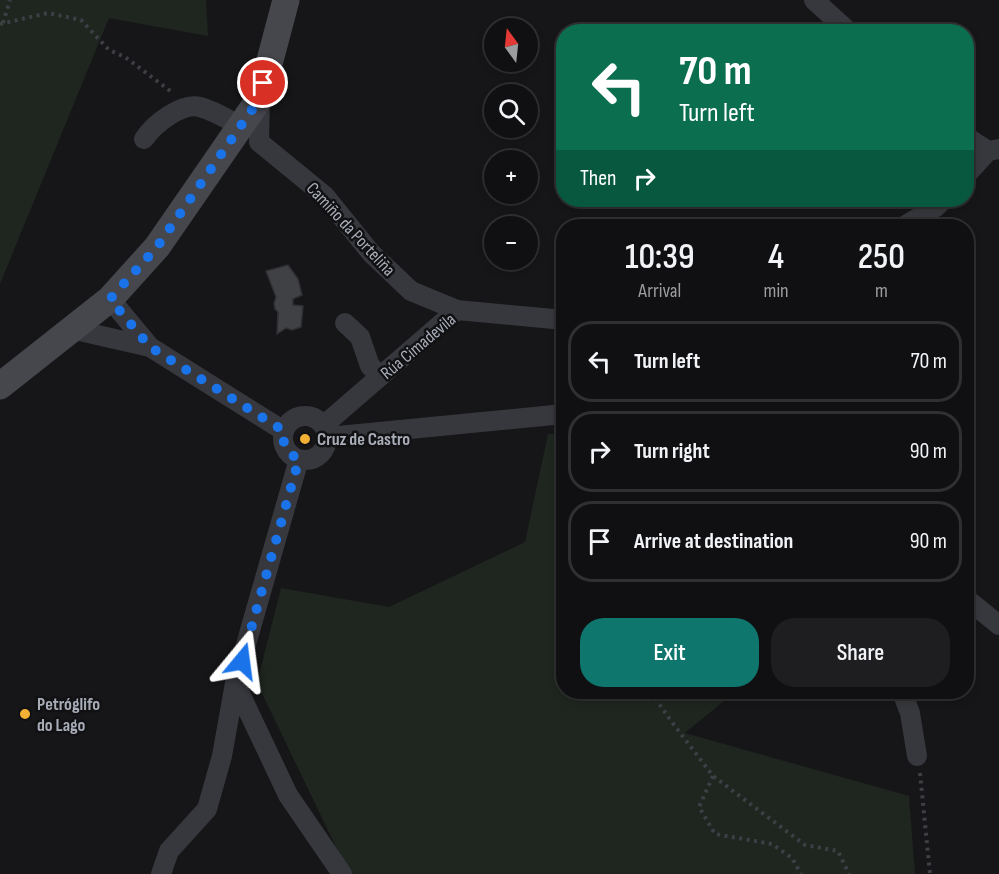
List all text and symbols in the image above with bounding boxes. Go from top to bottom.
north arrow [484,18,538,72]
map controls [484,18,538,270]
text: 70 m [679,46,752,97]
icon: left [580,48,658,126]
pin [237,57,288,108]
icon: arrive [246,66,279,99]
button: search [484,84,538,138]
text: Turn left [679,97,755,129]
button: + [484,150,538,204]
icon: right [628,162,661,195]
text: Then [580,165,616,192]
street label: Camiño da Porteliña [302,178,399,281]
button: − [484,216,538,270]
text: 10:39 [625,236,695,279]
text: 4 [768,236,784,279]
text: 250 [858,236,905,279]
text: Arrival [638,279,681,303]
text: min [764,279,789,303]
text: m [875,279,888,303]
street label: Rúa Cimadevila [377,309,460,384]
icon: left [583,345,616,378]
text: Turn left [634,348,700,375]
text: 70 m [911,348,947,375]
place label: Cruz de Castro [317,429,410,450]
marker: Cruz de Castro [298,432,312,446]
icon: right [583,435,616,468]
text: Turn right [634,438,710,465]
text: 90 m [910,438,947,465]
icon: arrive [583,525,616,558]
text: Arrive at destination [634,528,793,555]
text: 90 m [910,528,947,555]
button: Exit [580,618,759,687]
button: Share [771,618,950,687]
position arrow [210,629,274,693]
place label: Petróglifo do Lago [37,694,100,736]
marker: Petróglifo do Lago [18,707,32,721]

